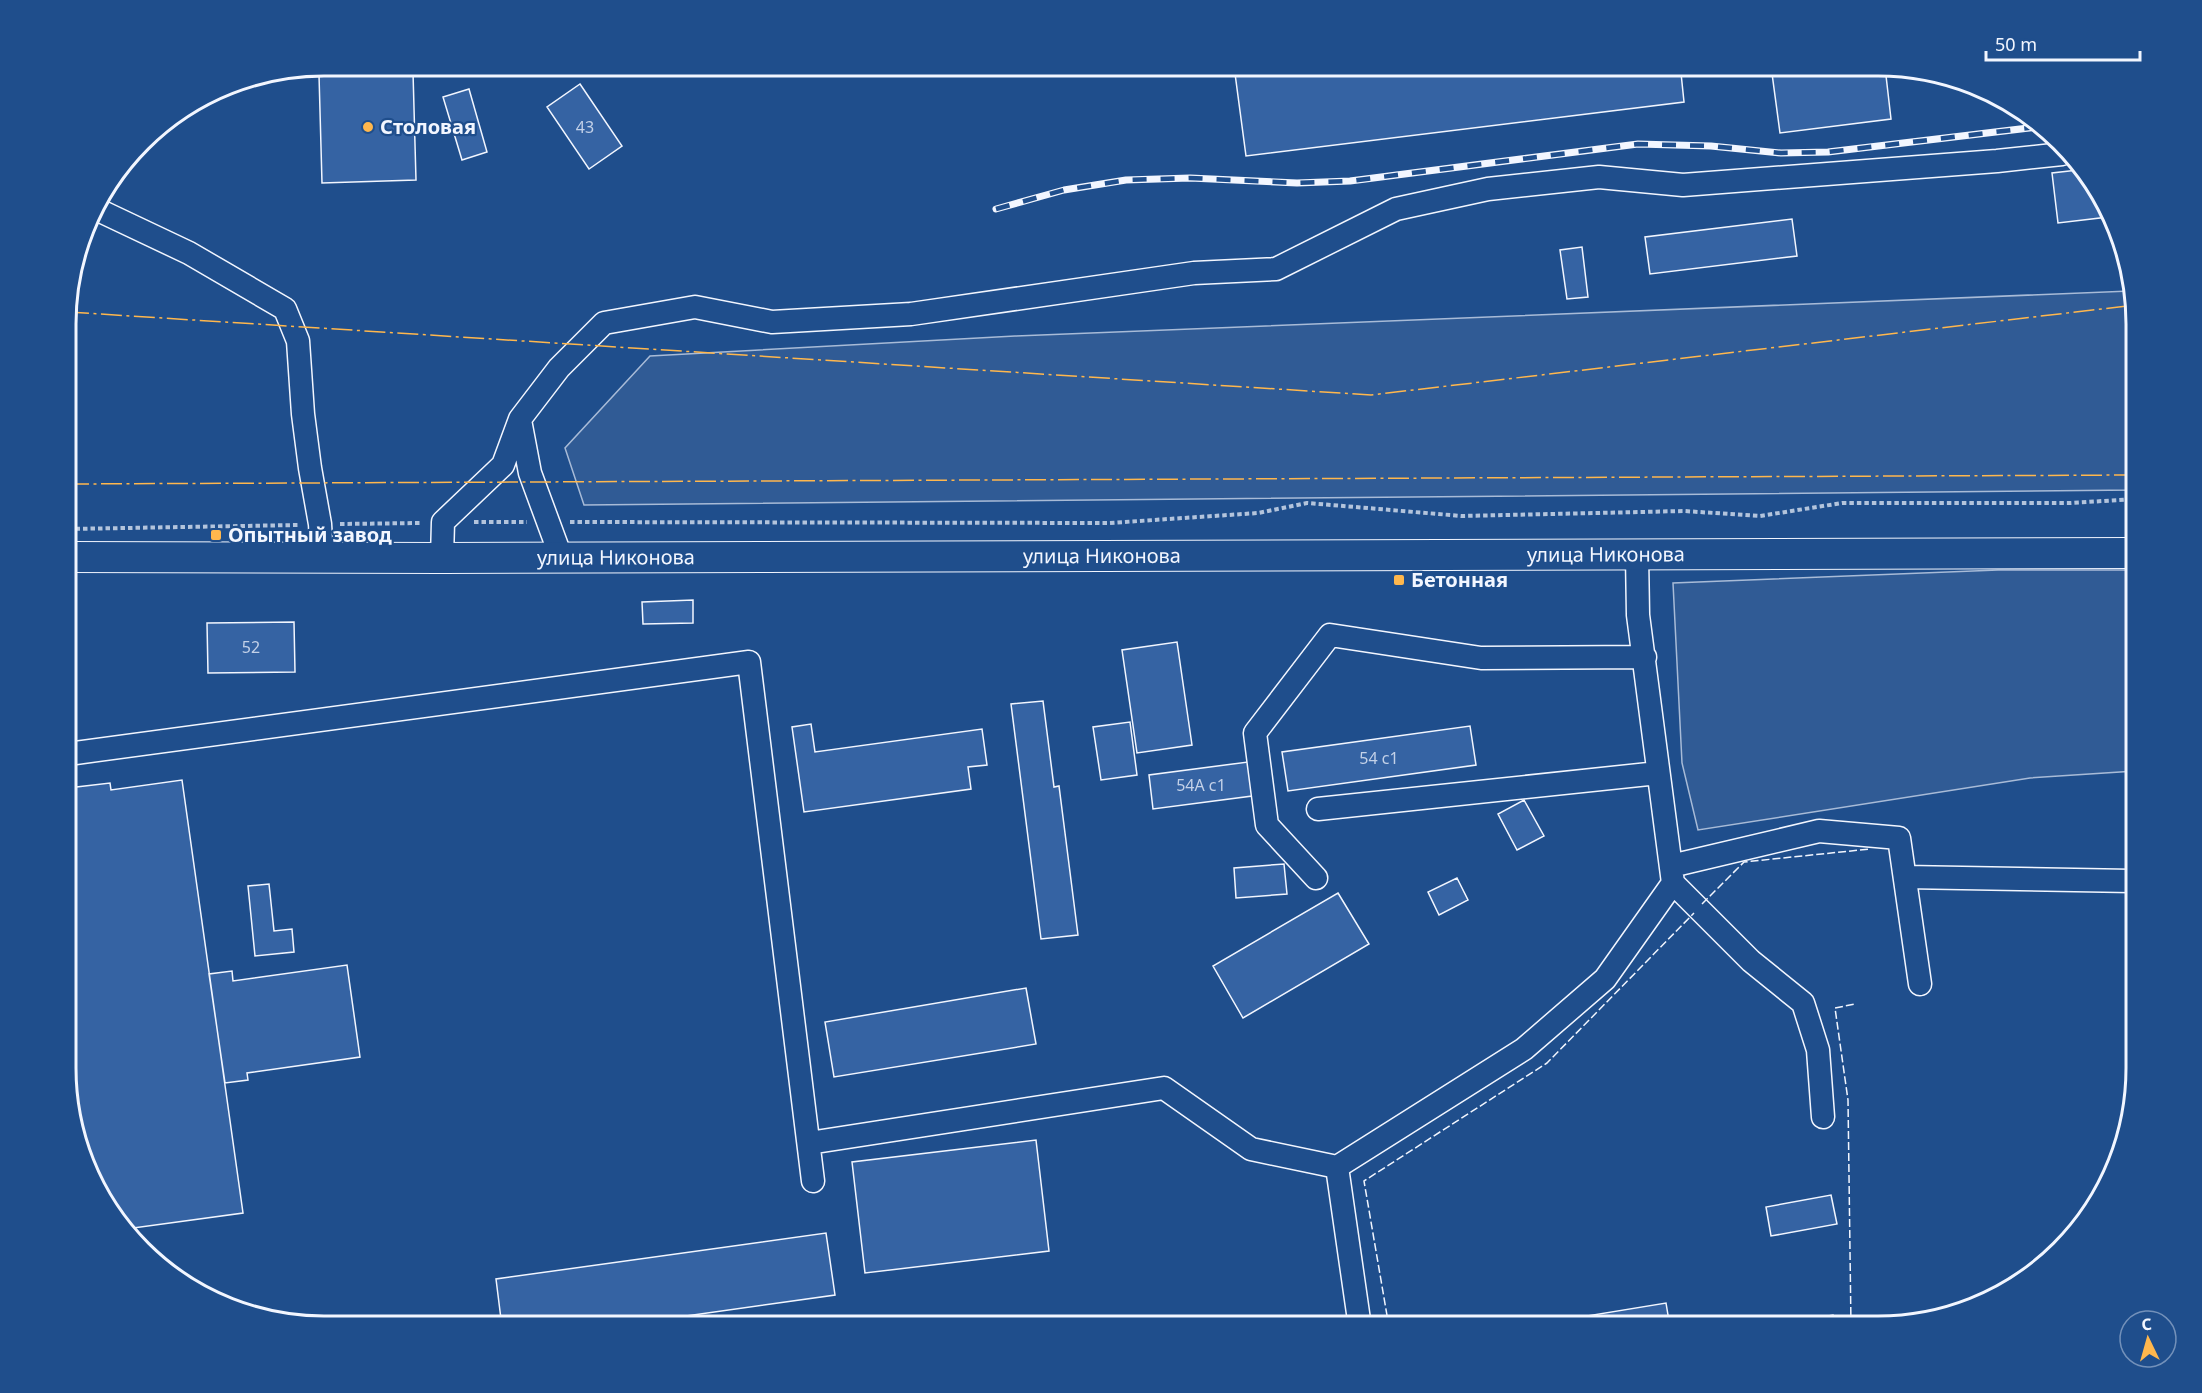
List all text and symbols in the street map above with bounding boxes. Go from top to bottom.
scale bar [1986,24,2140,62]
text: 50 m [1995,32,2037,56]
place label: Столовая [380,113,476,140]
house number: 43 [576,116,594,138]
marker: Столовая [361,120,375,134]
place label: Опытный завод [228,521,392,548]
marker: Опытный завод [209,528,223,542]
street label: улица Никонова [1527,540,1685,568]
street label: улица Никонова [1023,542,1181,569]
street label: улица Никонова [537,543,695,571]
place label: Бетонная [1411,566,1508,593]
marker: Бетонная [1392,573,1406,587]
house number: 52 [242,636,260,658]
house number: 54 с1 [1359,747,1399,769]
house number: 54А с1 [1176,774,1226,796]
north arrow [2118,1309,2178,1369]
text: С [2141,1313,2153,1335]

